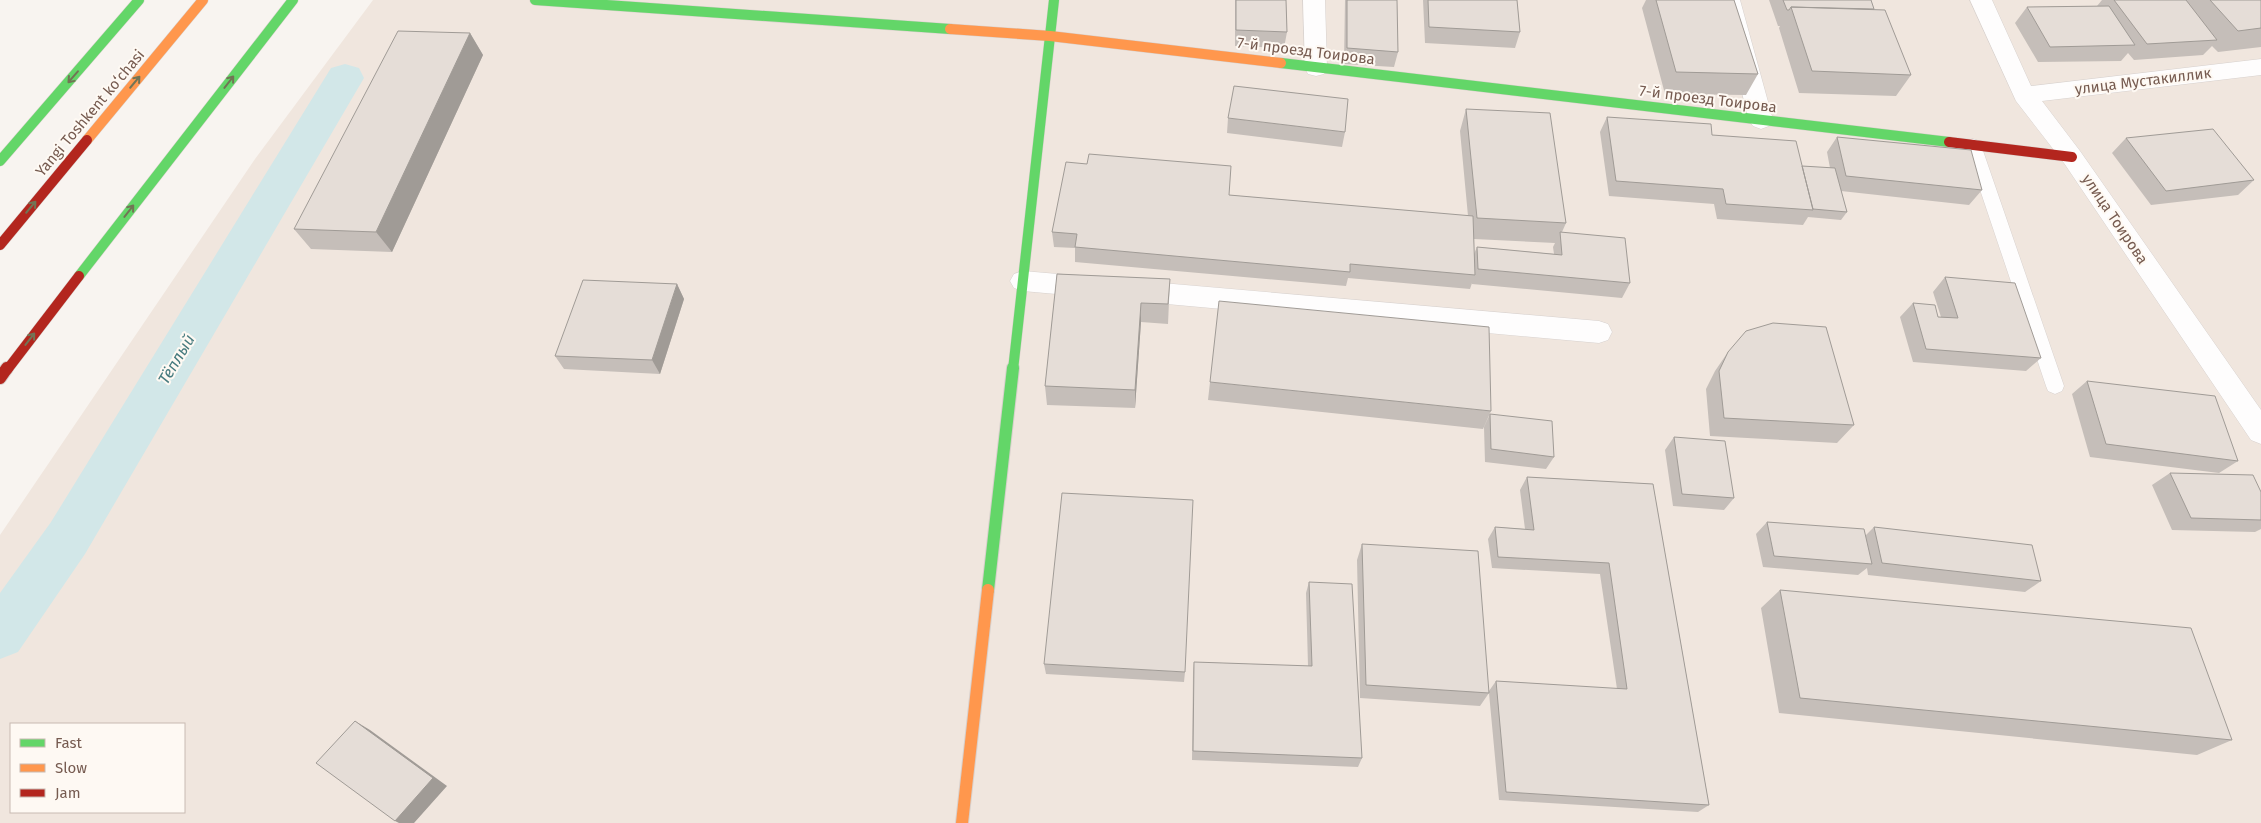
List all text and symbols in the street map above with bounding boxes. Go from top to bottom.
street label: 7-й проезд Тоирова [1236,34,1376,68]
street label: Yangi Toshkent ko‘chasi [32,46,148,180]
street label: улица Мустакиллик [2074,64,2212,98]
one-way arrow [67,70,79,83]
one-way arrow [129,76,140,89]
one-way arrow [224,76,235,89]
street label: 7-й проезд Тоирова [1638,82,1778,116]
street label: улица Тоирова [2078,171,2152,267]
one-way arrow [25,201,37,214]
one-way arrow [124,205,135,218]
water label: Тёплый [154,331,199,388]
one-way arrow [24,333,35,346]
legend [10,723,185,813]
text: Fast [55,734,82,752]
text: Slow [55,759,87,777]
text: Jam [55,784,81,802]

